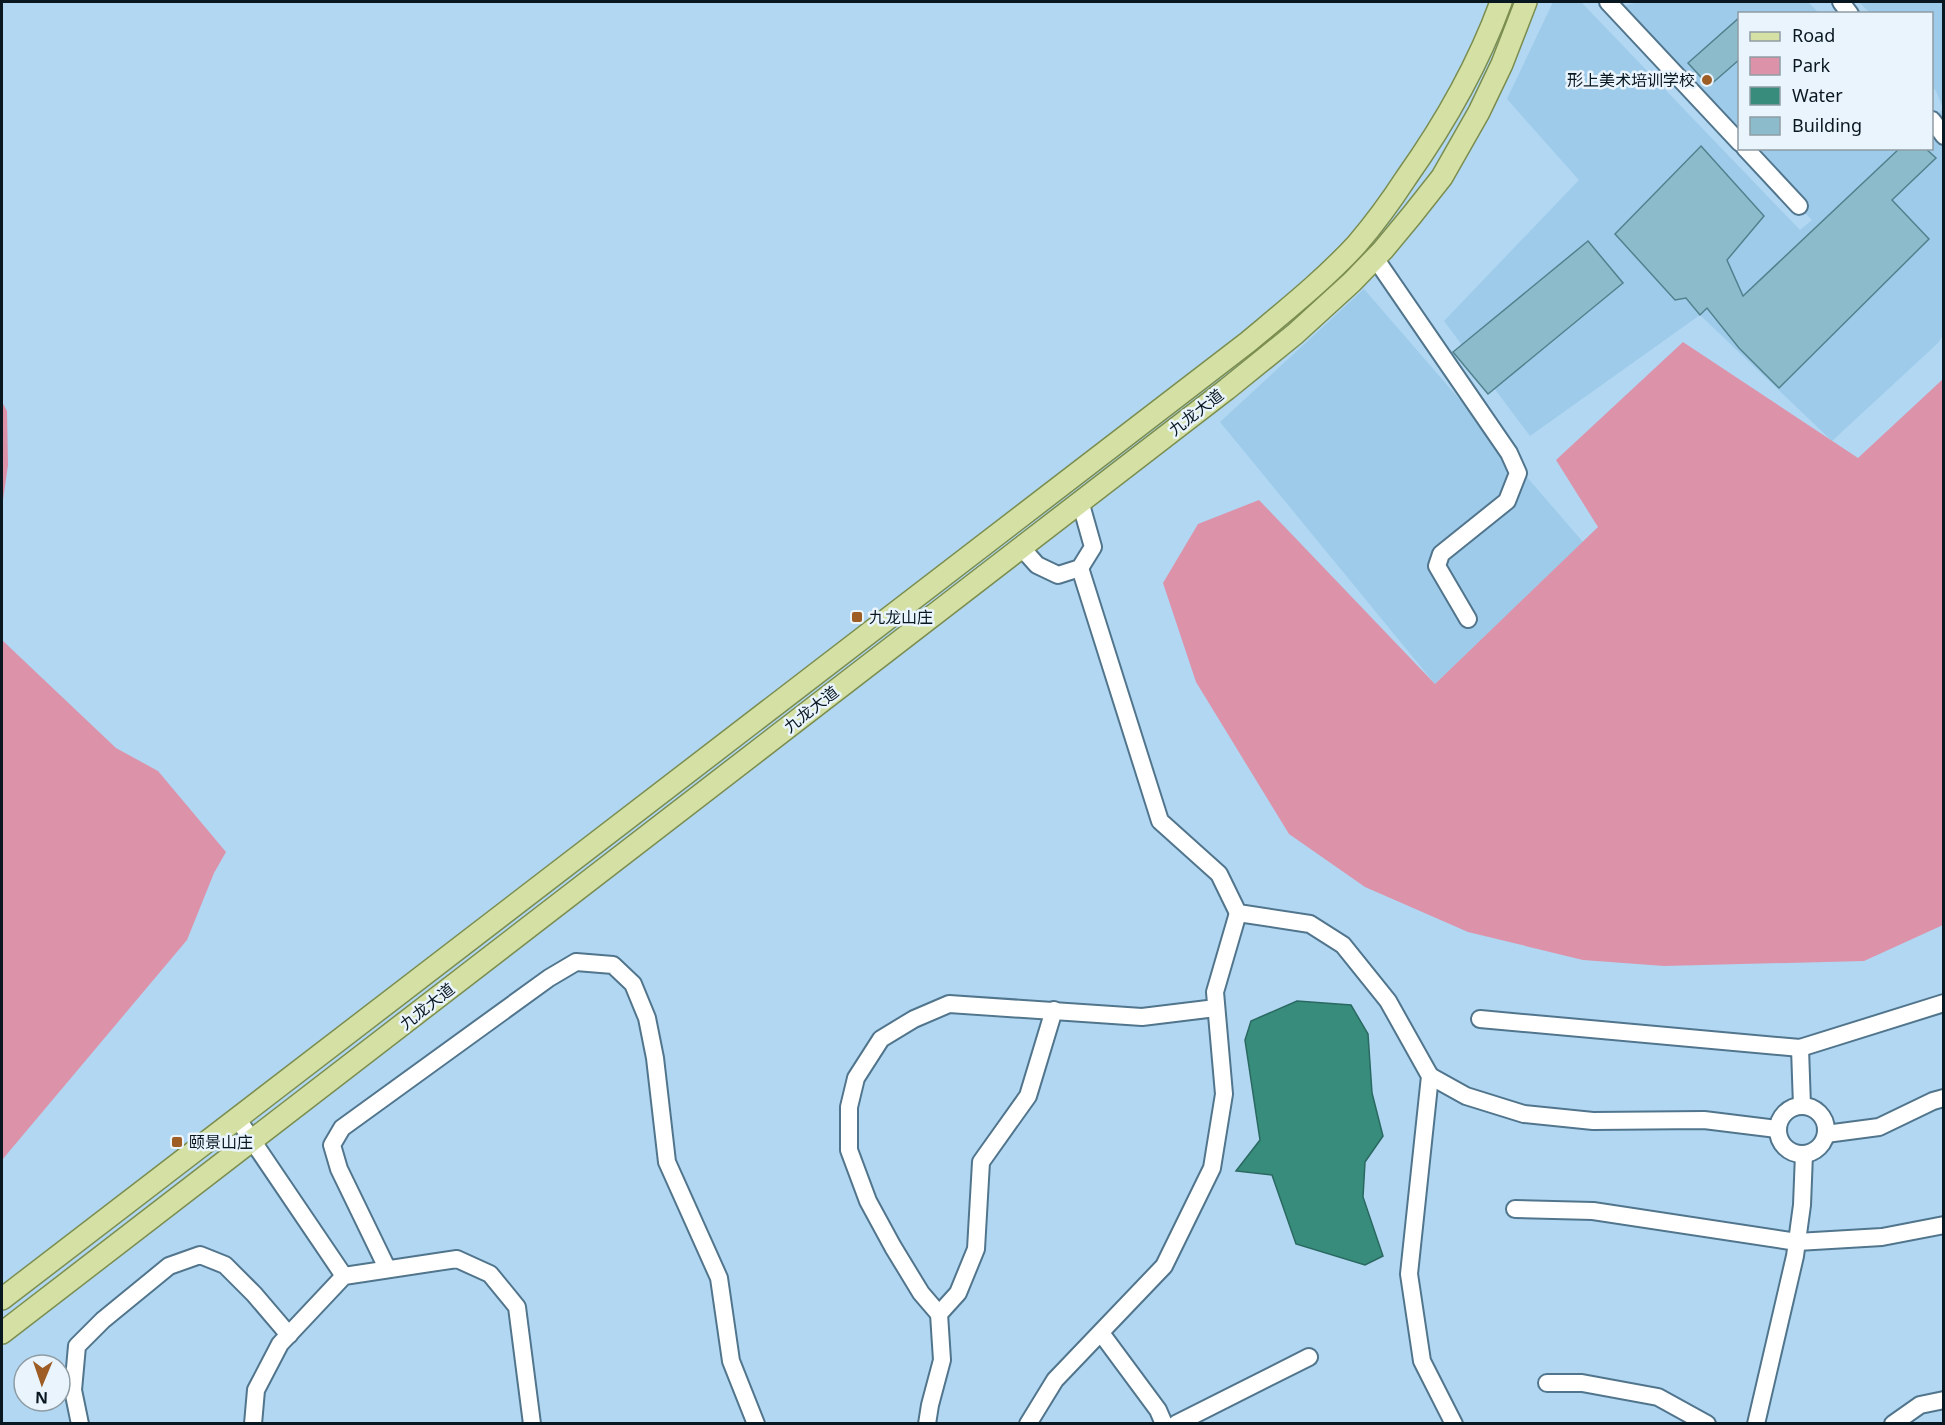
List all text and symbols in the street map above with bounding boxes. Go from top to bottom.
legend [1738,12,1933,150]
text: Road [1792,23,1835,47]
text: Park [1792,53,1830,77]
place label: 形上美术培训学校 [1567,69,1695,91]
marker: 形上美术培训学校 [1700,73,1714,87]
text: Water [1792,83,1843,107]
text: Building [1792,113,1862,137]
street label: 九龙大道 [1164,384,1228,440]
place label: 九龙山庄 [869,606,933,628]
marker: 九龙山庄 [850,610,864,624]
street label: 九龙大道 [779,681,843,737]
street label: 九龙大道 [395,978,459,1034]
place label: 颐景山庄 [189,1131,253,1153]
marker: 颐景山庄 [170,1135,184,1149]
north arrow [12,1353,72,1413]
text: N [35,1387,48,1409]

